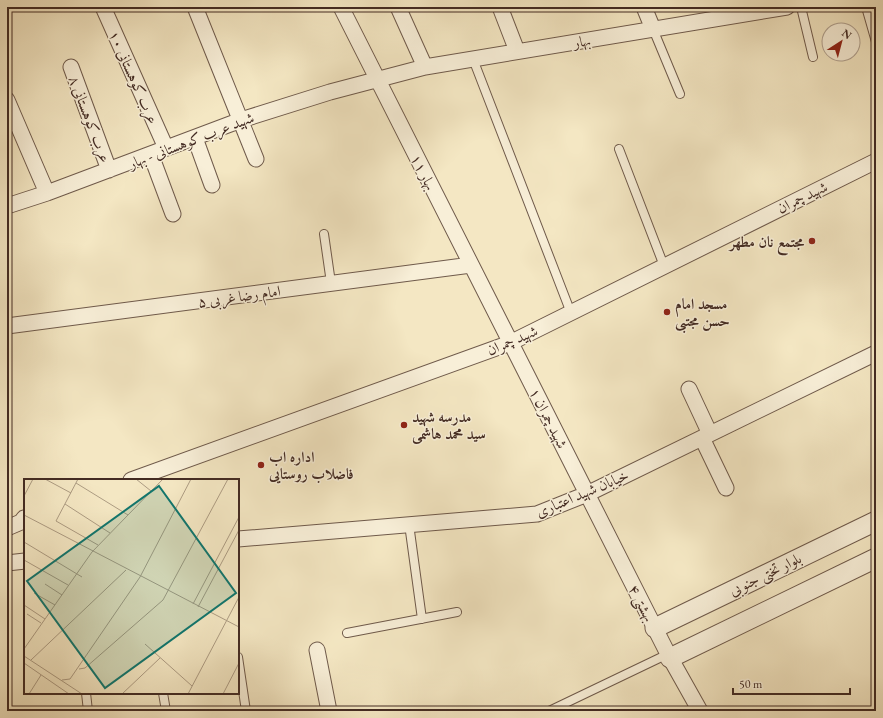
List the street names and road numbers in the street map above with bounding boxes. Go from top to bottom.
street label: عرب کوهستانی ۱۰ [103,27,163,127]
street label: بهار [570,30,592,53]
street label: عرب کوهستانی ۸ [63,73,115,166]
street label: شهید عرب کوهستانی - بهار [124,107,257,175]
street label: بهار ۱۱ [406,151,441,194]
street label: شهید چمران [774,177,831,218]
street label: امام رضا غربی ۵ [196,281,282,315]
street label: شهید چمران [484,321,541,360]
street label: شهید چمران ۱ [525,385,572,452]
street label: خیابان شهید اعتباری [533,465,632,522]
street label: بلوار تختی جنوبی [726,548,805,601]
street label: بهشتی ۴ [623,581,659,626]

